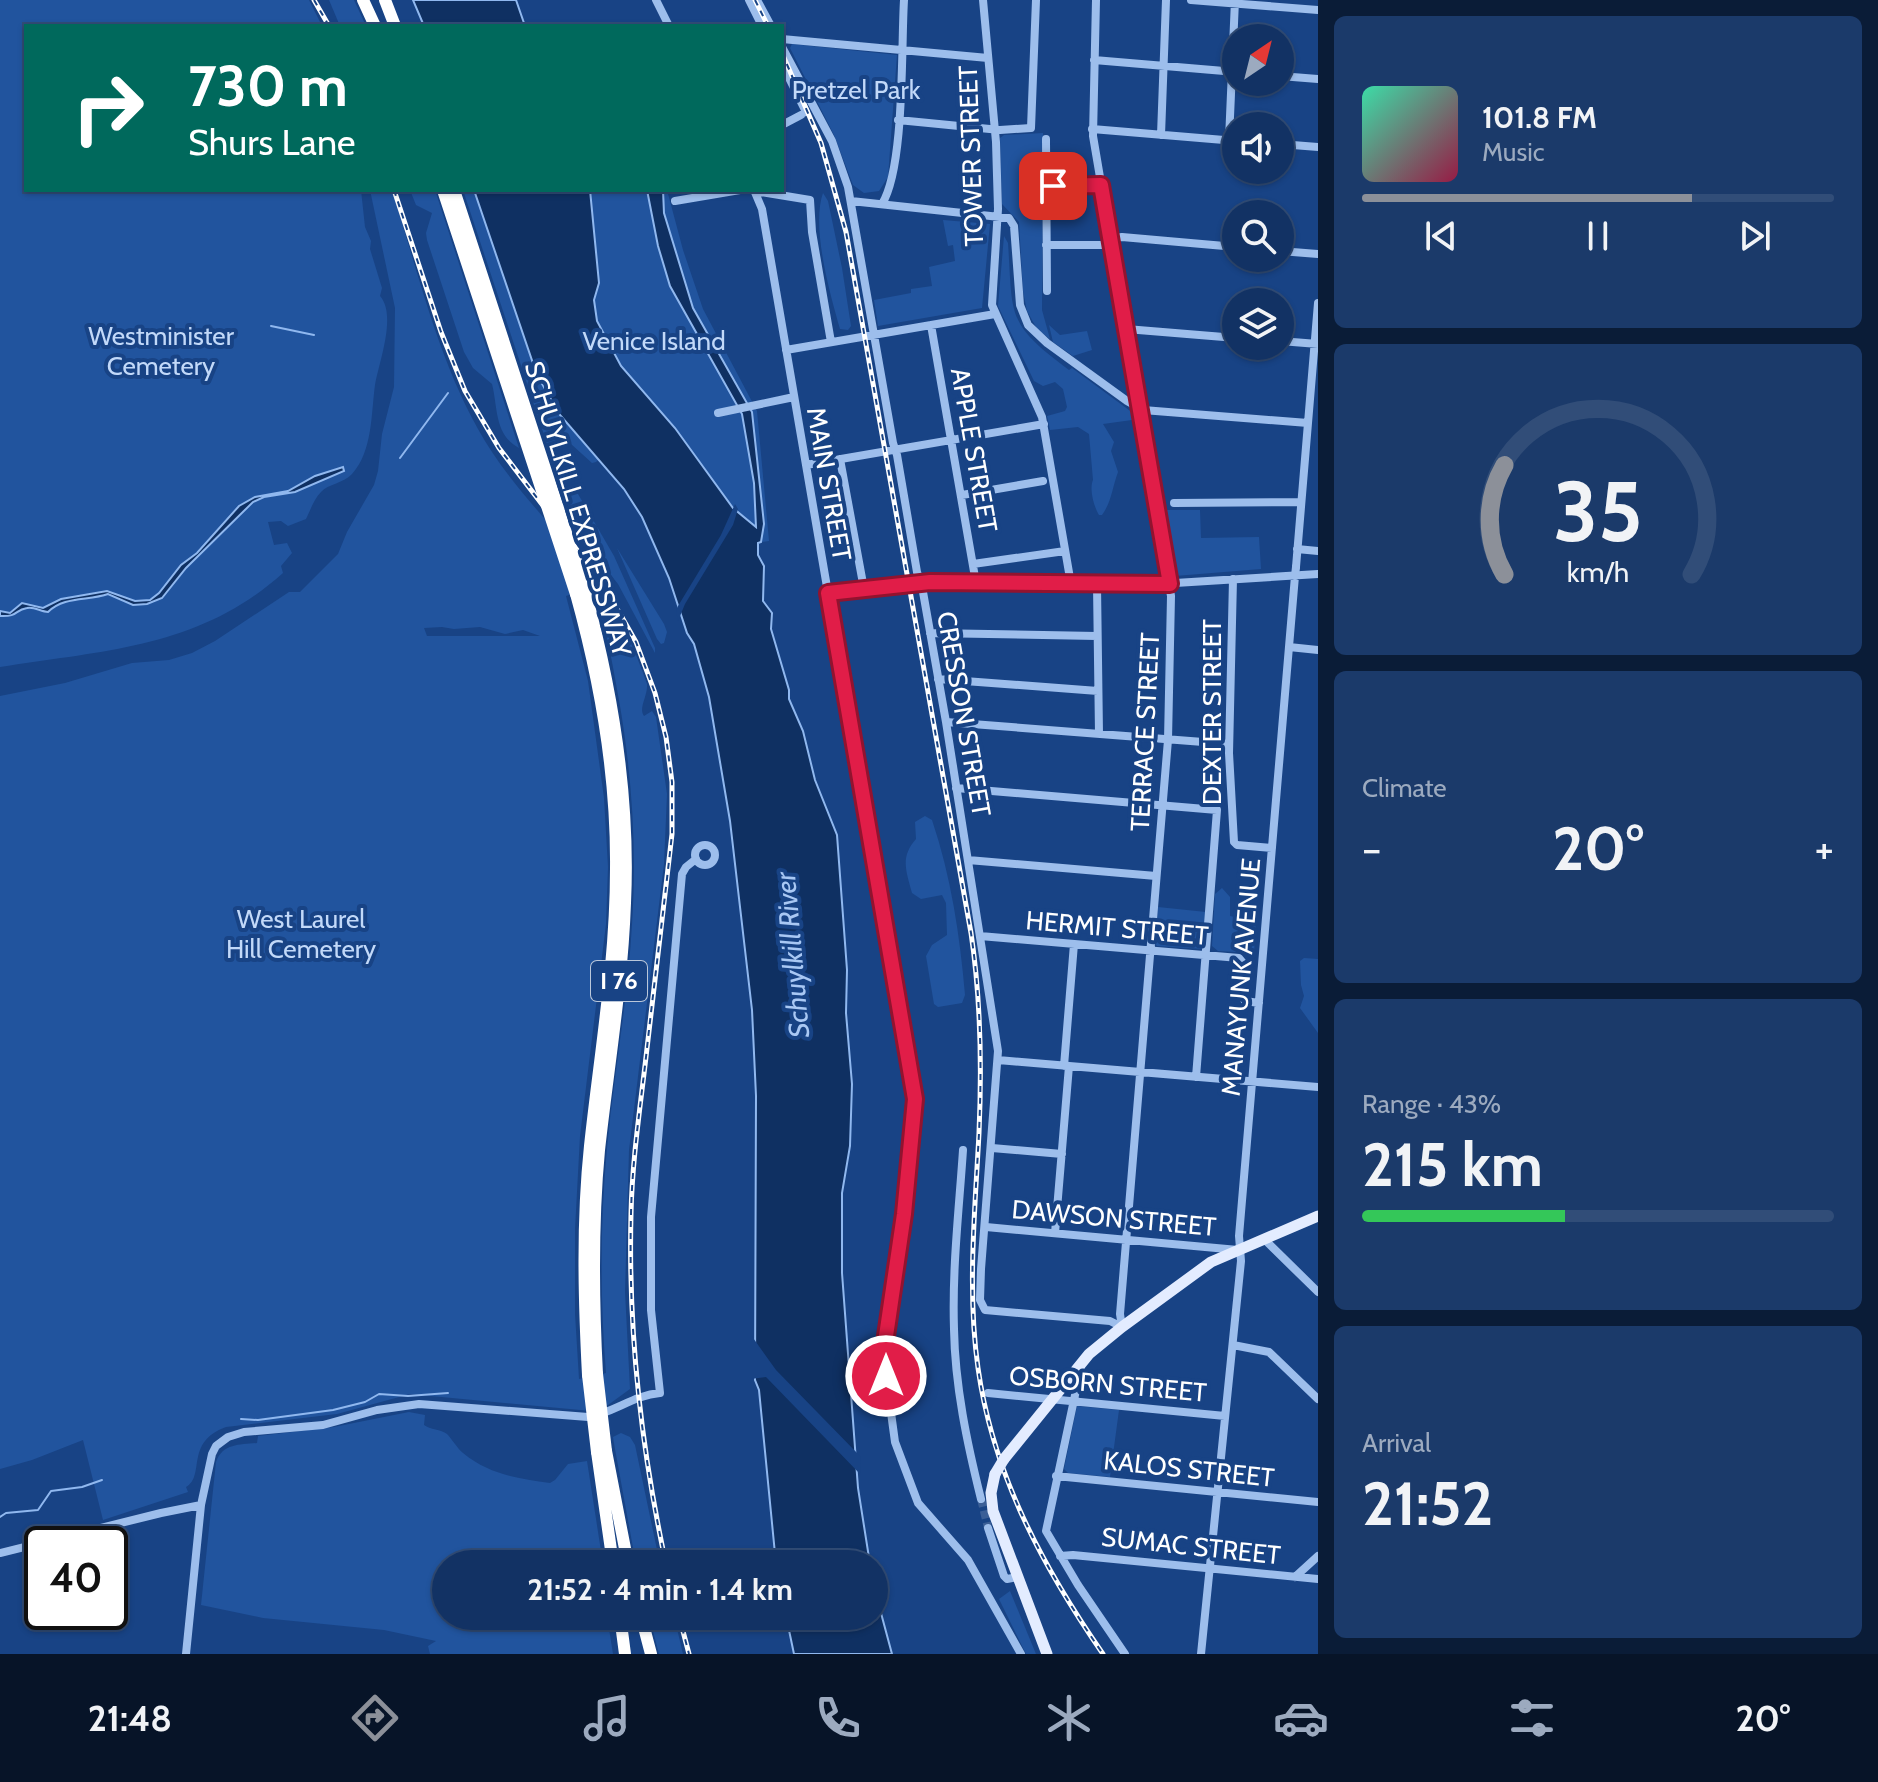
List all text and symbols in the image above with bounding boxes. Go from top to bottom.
north arrow [1222,24,1294,96]
map controls [1222,24,1294,360]
text: 730 m [188,52,348,120]
icon: right [56,56,160,160]
street label: TOWER STREET [952,65,990,247]
park label: Pretzel Park [792,74,921,106]
text: 101.8 FM [1482,99,1597,136]
button: sound [1222,112,1294,184]
text: Shurs Lane [188,120,355,164]
text: Music [1482,136,1545,168]
pin [1019,152,1087,220]
icon: arrive [1031,164,1075,208]
button: search [1222,200,1294,272]
icon: previous [1419,214,1463,258]
icon: pause [1576,214,1620,258]
icon: next [1733,214,1777,258]
button: layers [1222,288,1294,360]
park label: Westminister Cemetery [88,320,235,382]
park label: Venice Island [582,325,726,357]
street label: SCHUYLKILL EXPRESSWAY [518,357,638,661]
street label: APPLE STREET [944,365,1004,535]
street label: MAIN STREET [800,405,858,563]
text: 35 [1553,461,1643,562]
text: km/h [1567,555,1629,590]
street label: CRESSON STREET [930,609,998,819]
street label: DEXTER STREET [1196,619,1228,805]
street label: TERRACE STREET [1124,632,1166,832]
text: Climate [1362,772,1447,804]
text: 20° [1552,812,1644,885]
text: − [1362,822,1381,875]
text: + [1815,822,1834,875]
street label: MANAYUNK AVENUE [1215,857,1267,1097]
water label: Schuylkill River [768,869,816,1039]
park label: West Laurel Hill Cemetery [226,903,376,965]
street label: HERMIT STREET [1024,904,1210,952]
road number: I 76 [591,961,647,1001]
text: Range · 43% [1362,1088,1501,1120]
text: 215 km [1362,1128,1543,1201]
street label: DAWSON STREET [1011,1193,1218,1243]
position arrow [844,1334,928,1418]
street label: OSBORN STREET [1008,1359,1208,1409]
text: Arrival [1362,1427,1431,1459]
street label: KALOS STREET [1102,1444,1276,1494]
text: 21:52 [1362,1467,1493,1540]
street label: SUMAC STREET [1100,1521,1282,1571]
speed limit sign: 40 [24,1526,128,1630]
text: 21:52 · 4 min · 1.4 km [527,1571,793,1608]
icon: directions [347,1690,403,1746]
icon: music [579,1690,635,1746]
icon: phone [810,1690,866,1746]
icon: climate [1041,1690,1097,1746]
icon: car [1273,1690,1329,1746]
icon: filters [1504,1690,1560,1746]
text: 21:48 [88,1696,172,1740]
text: 20° [1735,1696,1790,1740]

